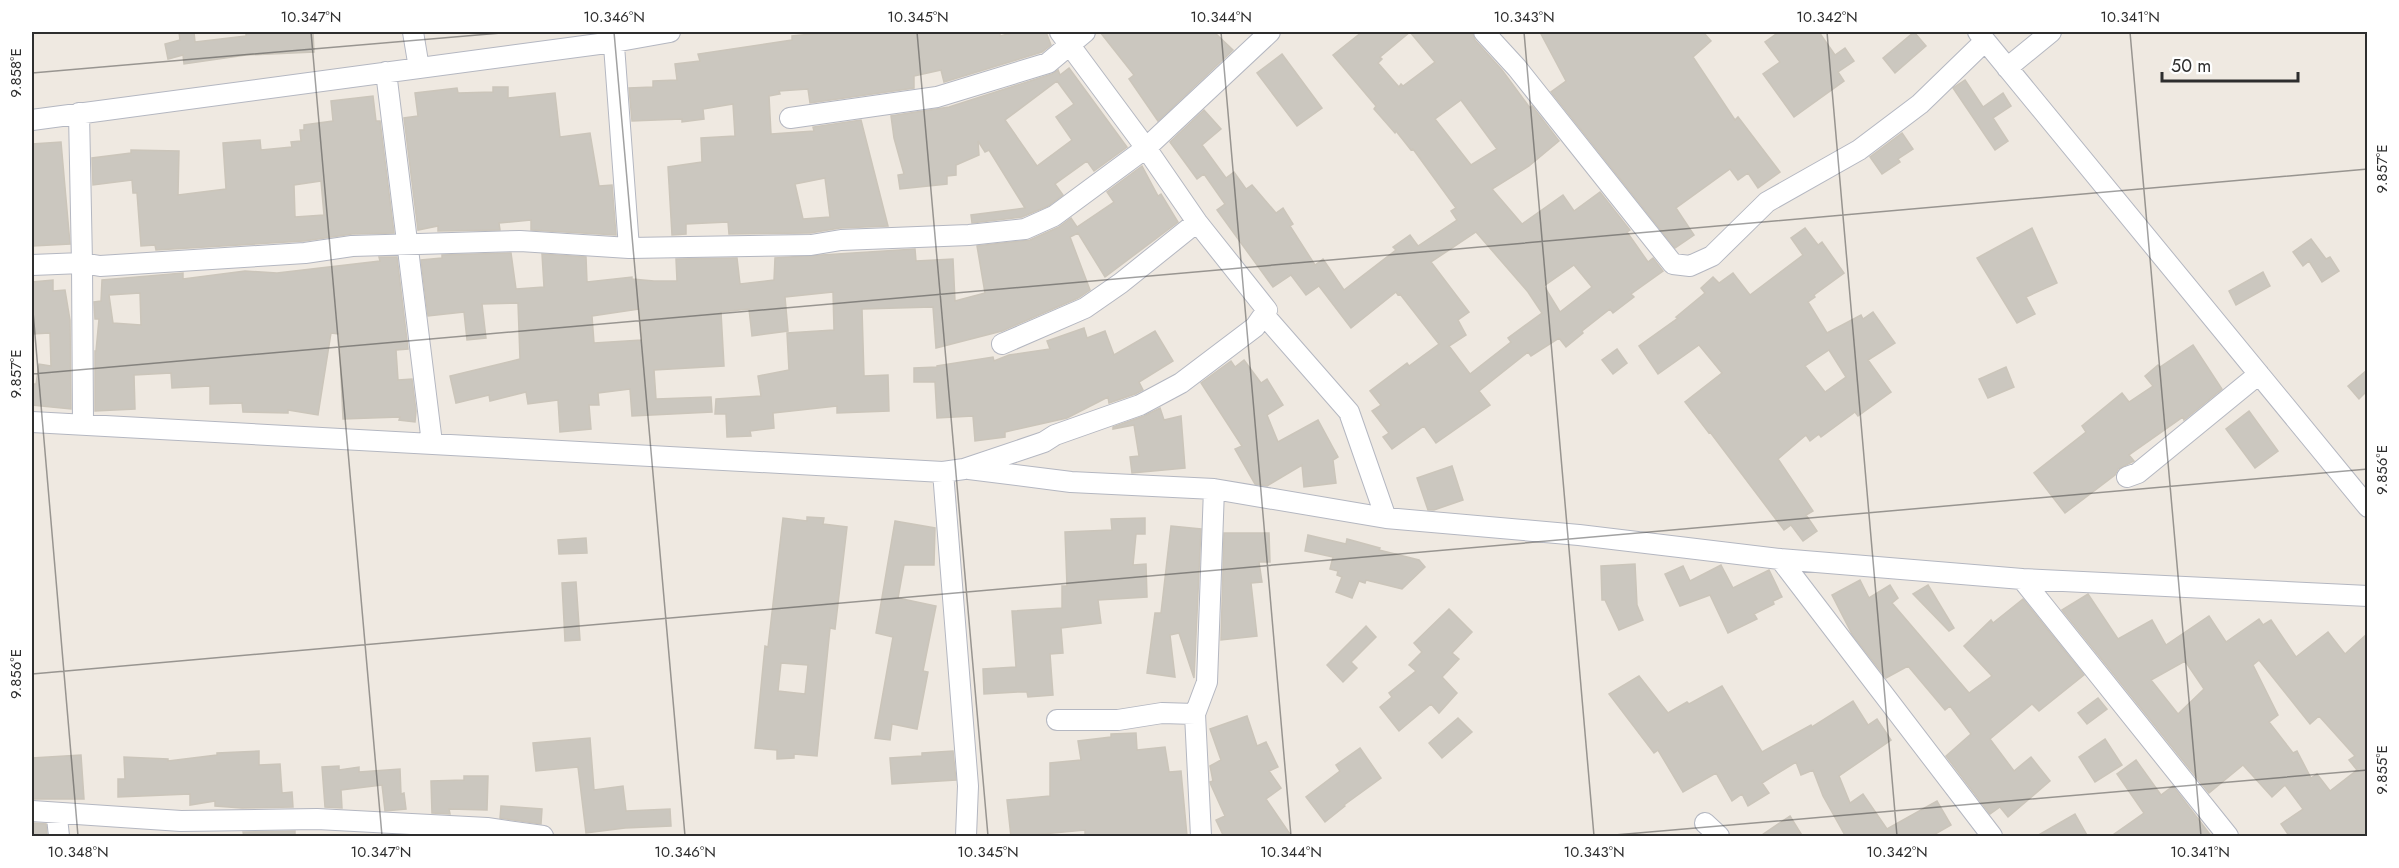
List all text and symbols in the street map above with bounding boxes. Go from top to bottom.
text: 10.347°N [281,6,341,28]
text: 10.346°N [583,6,645,28]
text: 10.345°N [887,6,949,28]
text: 10.344°N [1190,6,1252,28]
text: 10.343°N [1493,6,1555,28]
text: 10.342°N [1796,6,1858,28]
text: 10.341°N [2100,6,2160,28]
scale bar [2162,45,2298,83]
text: 9.858°E [5,48,27,98]
text: 50 m [2171,53,2211,79]
text: 9.857°E [2371,144,2393,194]
text: 9.857°E [5,349,27,399]
text: 9.856°E [2371,445,2393,495]
text: 9.856°E [5,649,27,699]
text: 9.855°E [2371,745,2393,795]
text: 10.348°N [47,841,109,863]
text: 10.347°N [351,841,411,863]
text: 10.346°N [654,841,716,863]
text: 10.345°N [957,841,1019,863]
text: 10.344°N [1260,841,1322,863]
text: 10.343°N [1563,841,1625,863]
text: 10.342°N [1866,841,1928,863]
text: 10.341°N [2170,841,2230,863]

